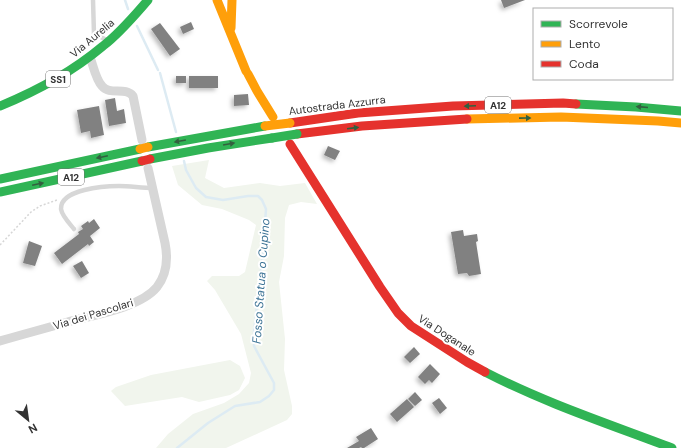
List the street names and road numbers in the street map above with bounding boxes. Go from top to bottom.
street label: Via Aurelia [67,15,117,61]
road number: SS1 [46,71,70,87]
street label: Autostrada Azzurra [288,92,386,118]
road number: A12 [485,97,511,113]
road number: A12 [58,169,84,185]
street label: Via dei Pascolari [51,295,135,333]
street label: Via Doganale [416,311,478,359]

